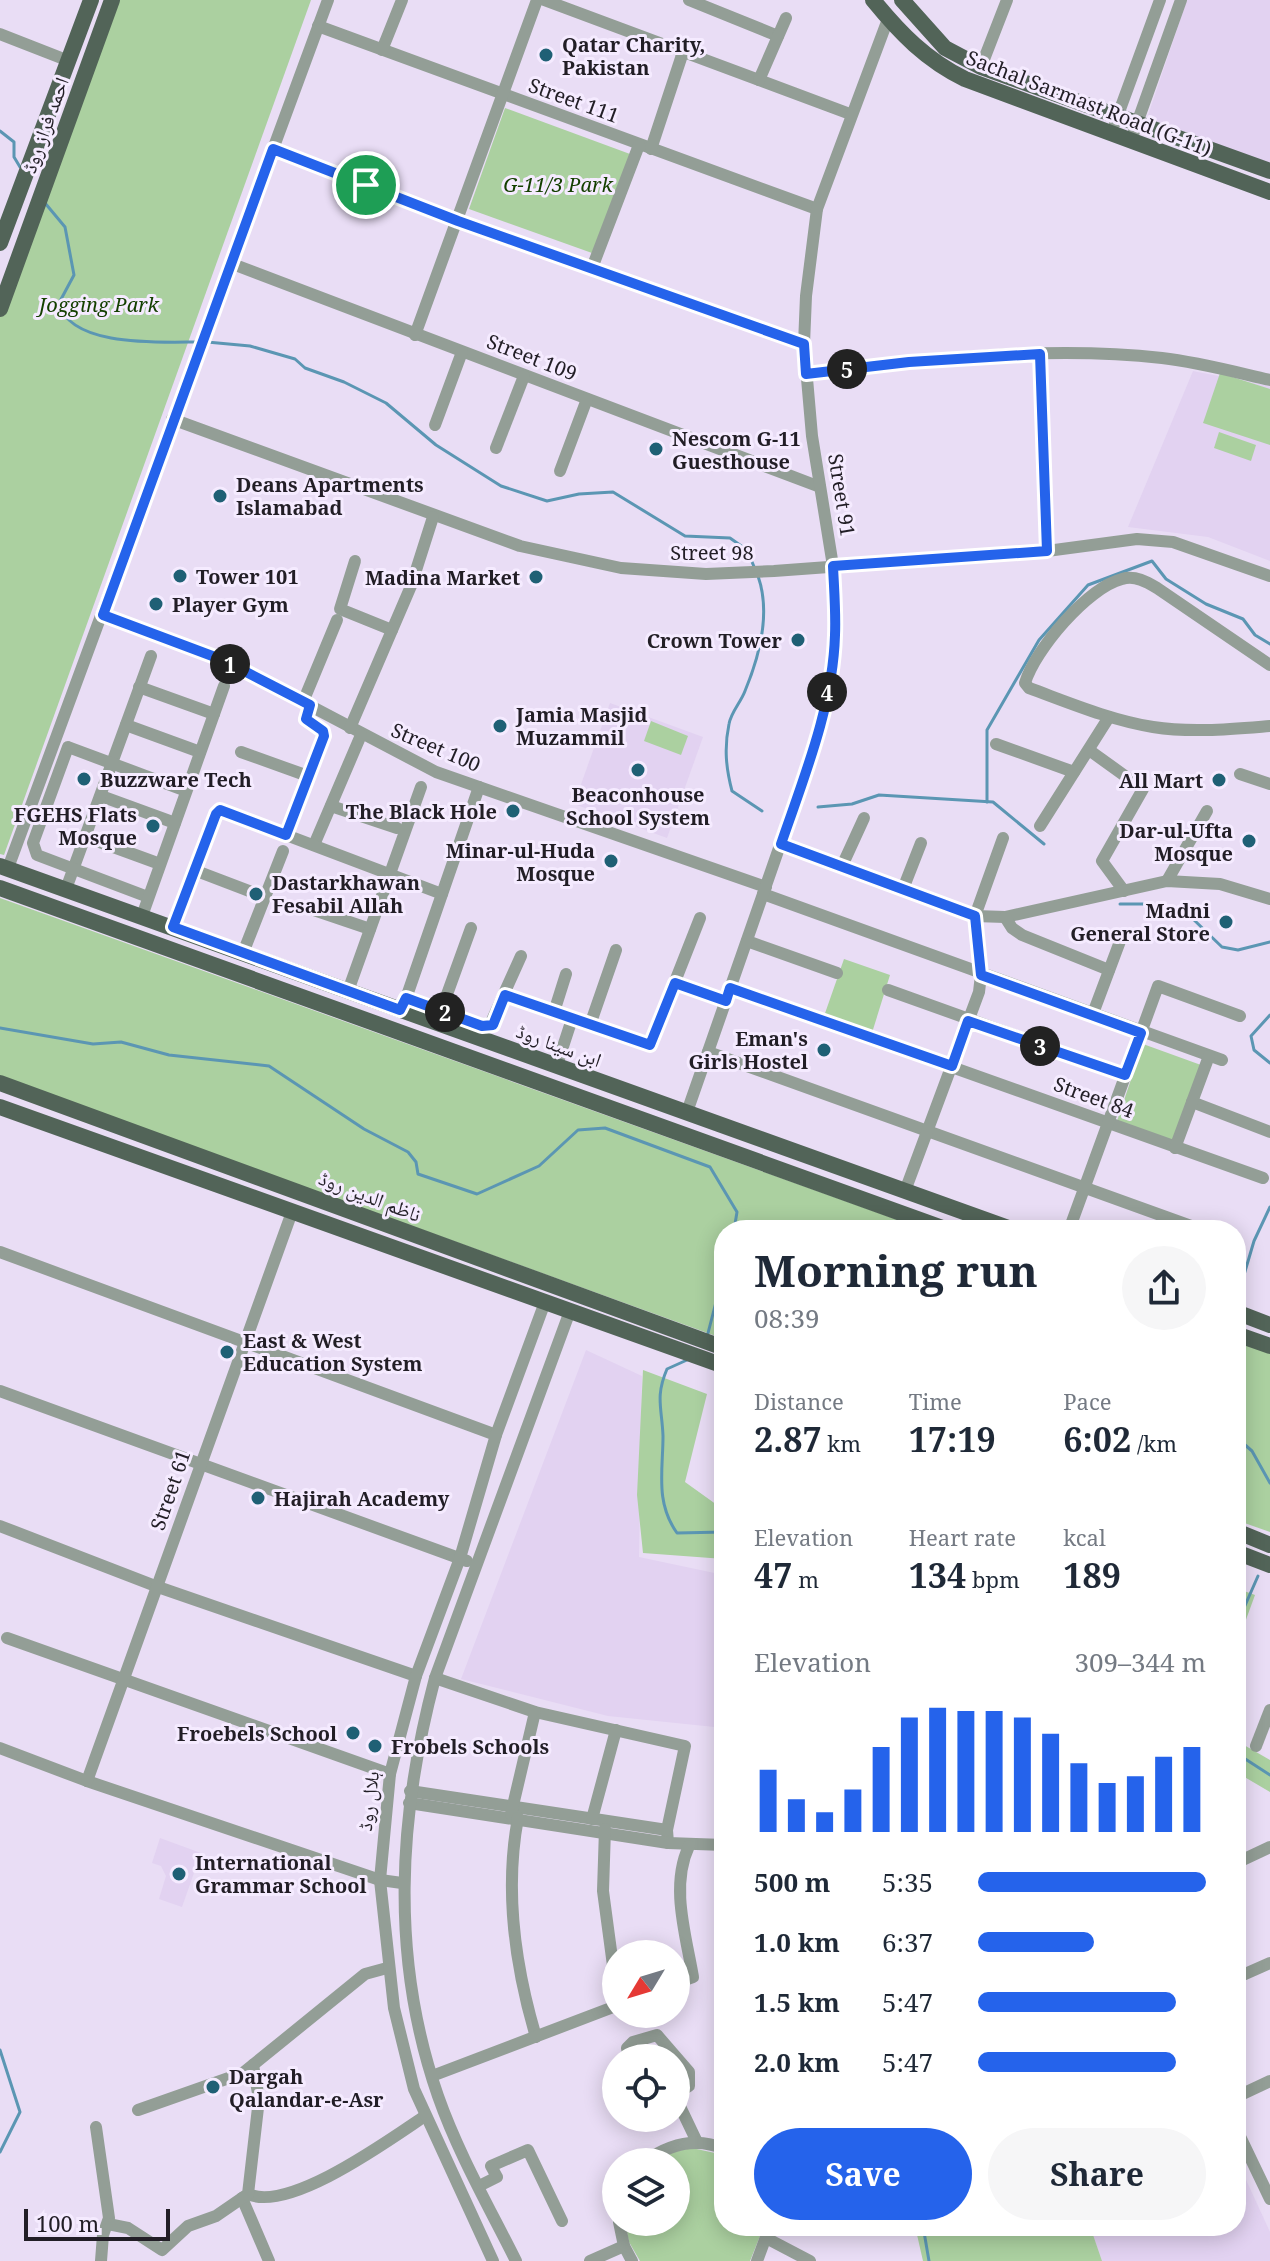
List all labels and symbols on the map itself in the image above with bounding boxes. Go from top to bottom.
place label: Qatar Charity, Pakistan [562,31,705,81]
street label: Sachal Sarmast Road (G-11) [963,44,1215,162]
marker: Qatar Charity, Pakistan [537,46,555,64]
street label: Street 111 [525,71,623,129]
street label: احمد فراز روڈ [15,73,75,177]
pin [332,151,400,219]
park label: G-11/3 Park [503,171,613,198]
park label: Jogging Park [35,291,160,318]
street label: Street 109 [483,327,581,387]
pin: 5 [827,349,867,389]
place label: Nescom G-11 Guesthouse [672,425,801,475]
marker: Nescom G-11 Guesthouse [647,440,665,458]
street label: Street 91 [822,452,862,538]
place label: Deans Apartments Islamabad [236,471,424,521]
marker: Deans Apartments Islamabad [211,487,229,505]
street label: Street 98 [670,539,754,566]
place label: Tower 101 [196,563,299,590]
place label: Madina Market [365,564,520,591]
marker: Tower 101 [171,567,189,585]
marker: Madina Market [527,568,545,586]
place label: Player Gym [172,591,289,618]
marker: Player Gym [147,595,165,613]
place label: Crown Tower [647,627,783,654]
marker: Crown Tower [789,631,807,649]
pin: 1 [210,644,250,684]
pin: 4 [807,672,847,712]
place label: Jamia Masjid Muzammil [515,701,647,751]
street label: Street 100 [387,716,485,778]
marker: Jamia Masjid Muzammil [491,717,509,735]
marker: Beaconhouse School System [629,761,647,779]
place label: Buzzware Tech [100,766,252,793]
place label: All Mart [1119,767,1203,794]
marker: Buzzware Tech [75,770,93,788]
marker: All Mart [1210,771,1228,789]
place label: Beaconhouse School System [566,781,710,831]
place label: The Black Hole [346,798,497,825]
place label: FGEHS Flats Mosque [14,801,137,851]
marker: The Black Hole [504,802,522,820]
marker: FGEHS Flats Mosque [144,817,162,835]
place label: Dar-ul-Ufta Mosque [1119,817,1233,867]
marker: Dar-ul-Ufta Mosque [1240,832,1258,850]
place label: Minar-ul-Huda Mosque [446,837,595,887]
marker: Minar-ul-Huda Mosque [602,852,620,870]
place label: Dastarkhawan Fesabil Allah [272,869,420,919]
marker: Dastarkhawan Fesabil Allah [247,885,265,903]
place label: Madni General Store [1070,897,1210,947]
marker: Madni General Store [1217,913,1235,931]
pin: 2 [425,992,465,1032]
street label: ابن سینا روڈ [513,1017,605,1073]
place label: Eman's Girls Hostel [688,1025,808,1075]
pin: 3 [1020,1026,1060,1066]
marker: Eman's Girls Hostel [815,1041,833,1059]
street label: Street 84 [1050,1070,1138,1124]
street label: ناظم الدین روڈ [315,1164,425,1229]
place label: East & West Education System [243,1327,423,1377]
marker: East & West Education System [218,1343,236,1361]
street label: Street 61 [144,1446,196,1534]
place label: Hajirah Academy [274,1485,450,1512]
marker: Hajirah Academy [249,1489,267,1507]
place label: Froebels School [177,1720,337,1747]
marker: Froebels School [344,1724,362,1742]
place label: Frobels Schools [391,1733,549,1760]
marker: Frobels Schools [366,1737,384,1755]
street label: ہلال روڈ [351,1769,385,1833]
place label: International Grammar School [195,1849,367,1899]
marker: International Grammar School [170,1865,188,1883]
north arrow [602,1940,690,2028]
place label: Dargah Qalandar-e-Asr [229,2063,384,2113]
marker: Dargah Qalandar-e-Asr [204,2078,222,2096]
scale bar [24,2205,170,2241]

